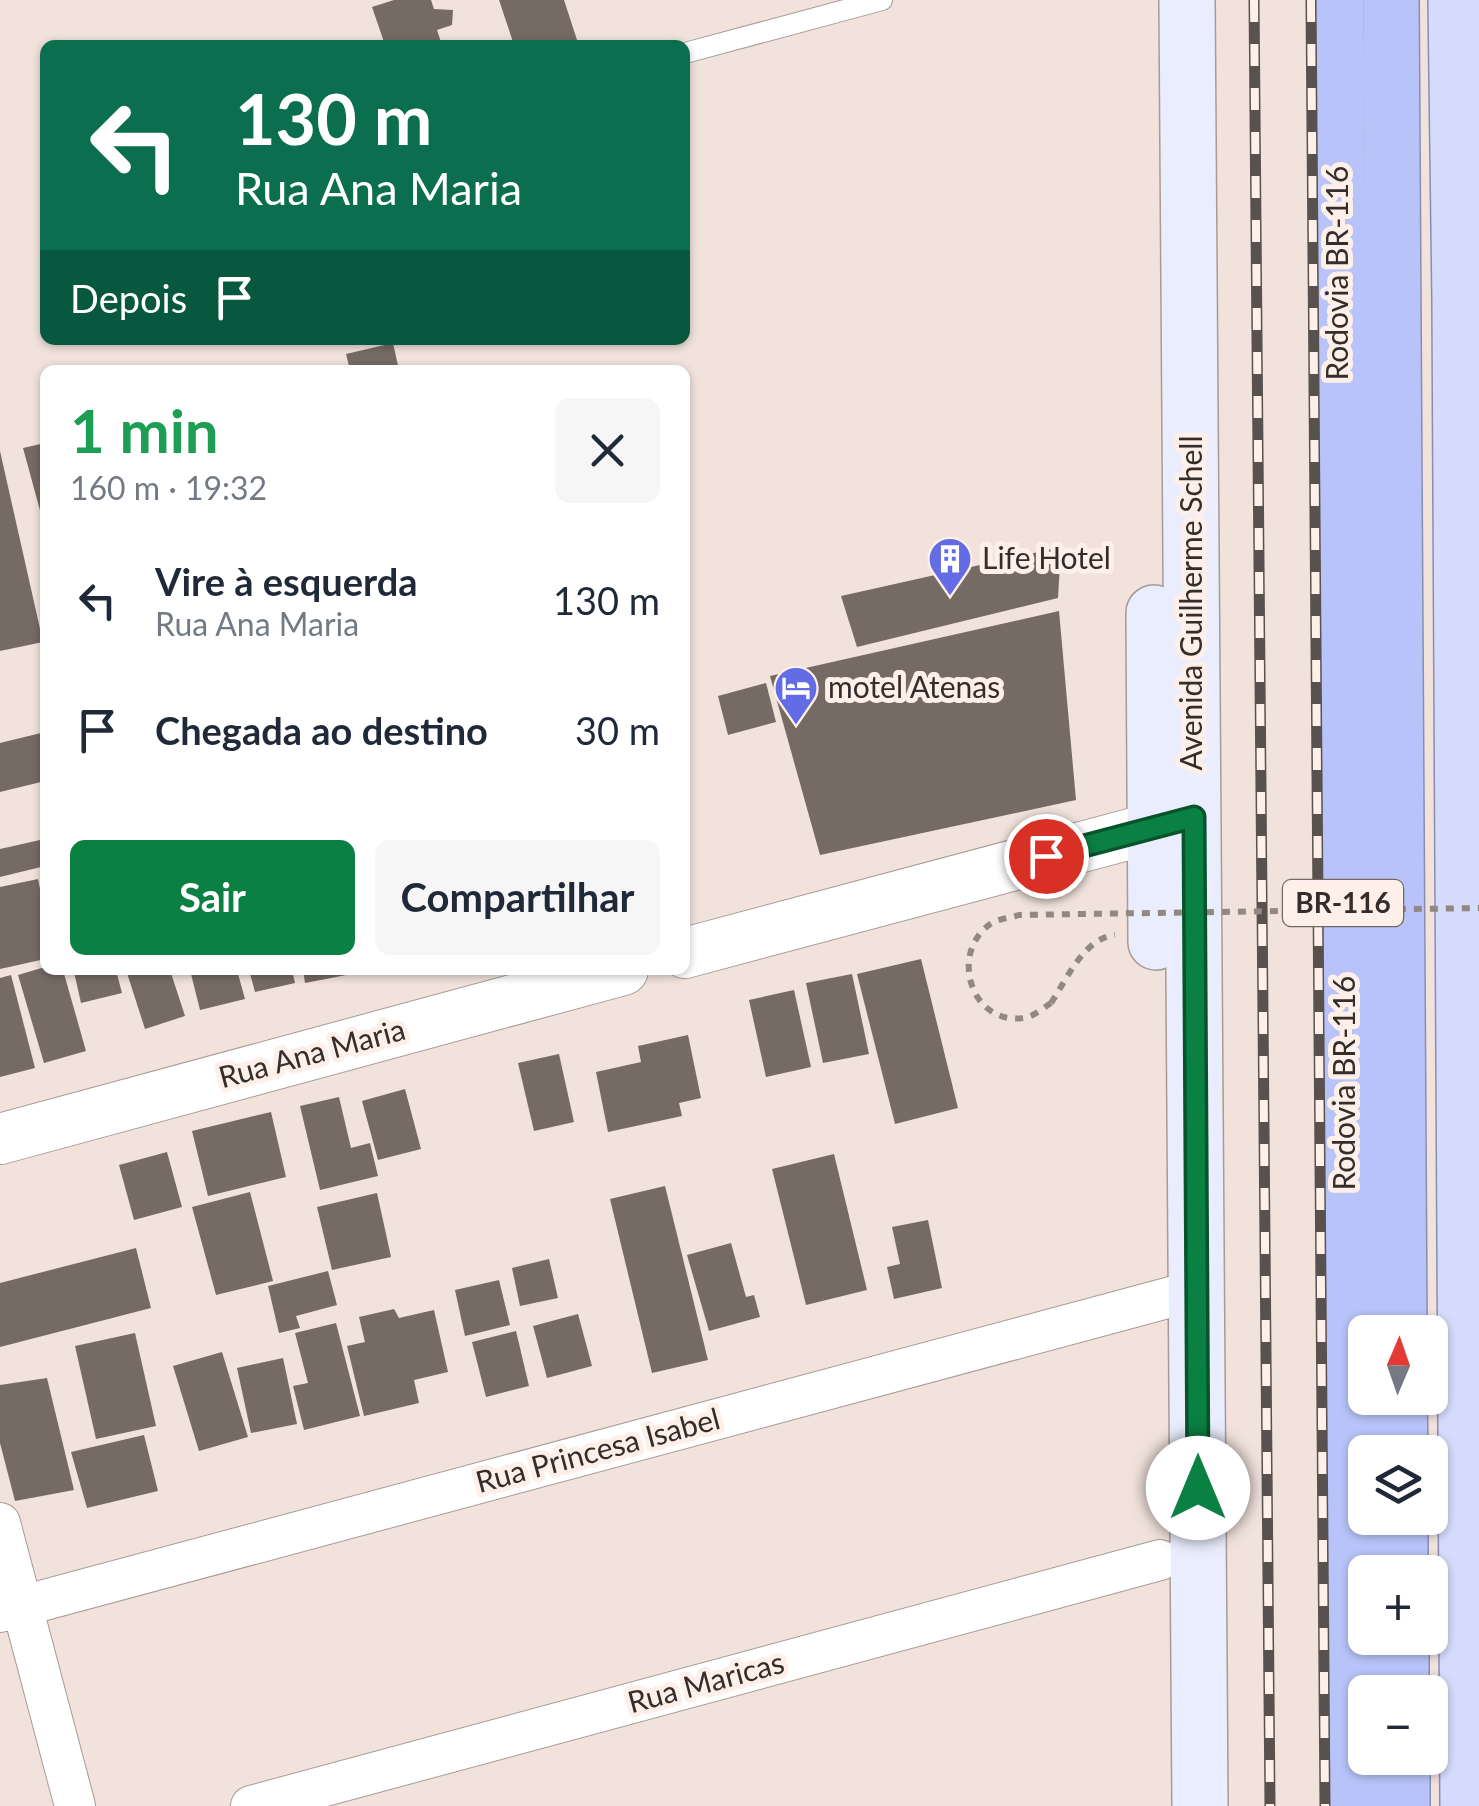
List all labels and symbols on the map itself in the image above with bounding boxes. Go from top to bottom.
street label: Rodovia BR-116 [1318,165,1354,381]
street label: Avenida Guilherme Schell [1172,436,1208,770]
building icon: Life Hotel [927,536,973,597]
place label: Life Hotel [982,539,1111,575]
hotel icon: motel Atenas [773,665,819,726]
place label: motel Atenas [828,668,1000,704]
pin [1004,814,1089,899]
road number: BR-116 [1283,880,1403,926]
street label: Rodovia BR-116 [1325,975,1361,1191]
street label: Rua Ana Maria [214,1010,409,1094]
north arrow [1348,1315,1448,1415]
street label: Rua Princesa Isabel [472,1399,723,1499]
position arrow [1146,1436,1250,1540]
street label: Rua Maricas [623,1643,787,1719]

